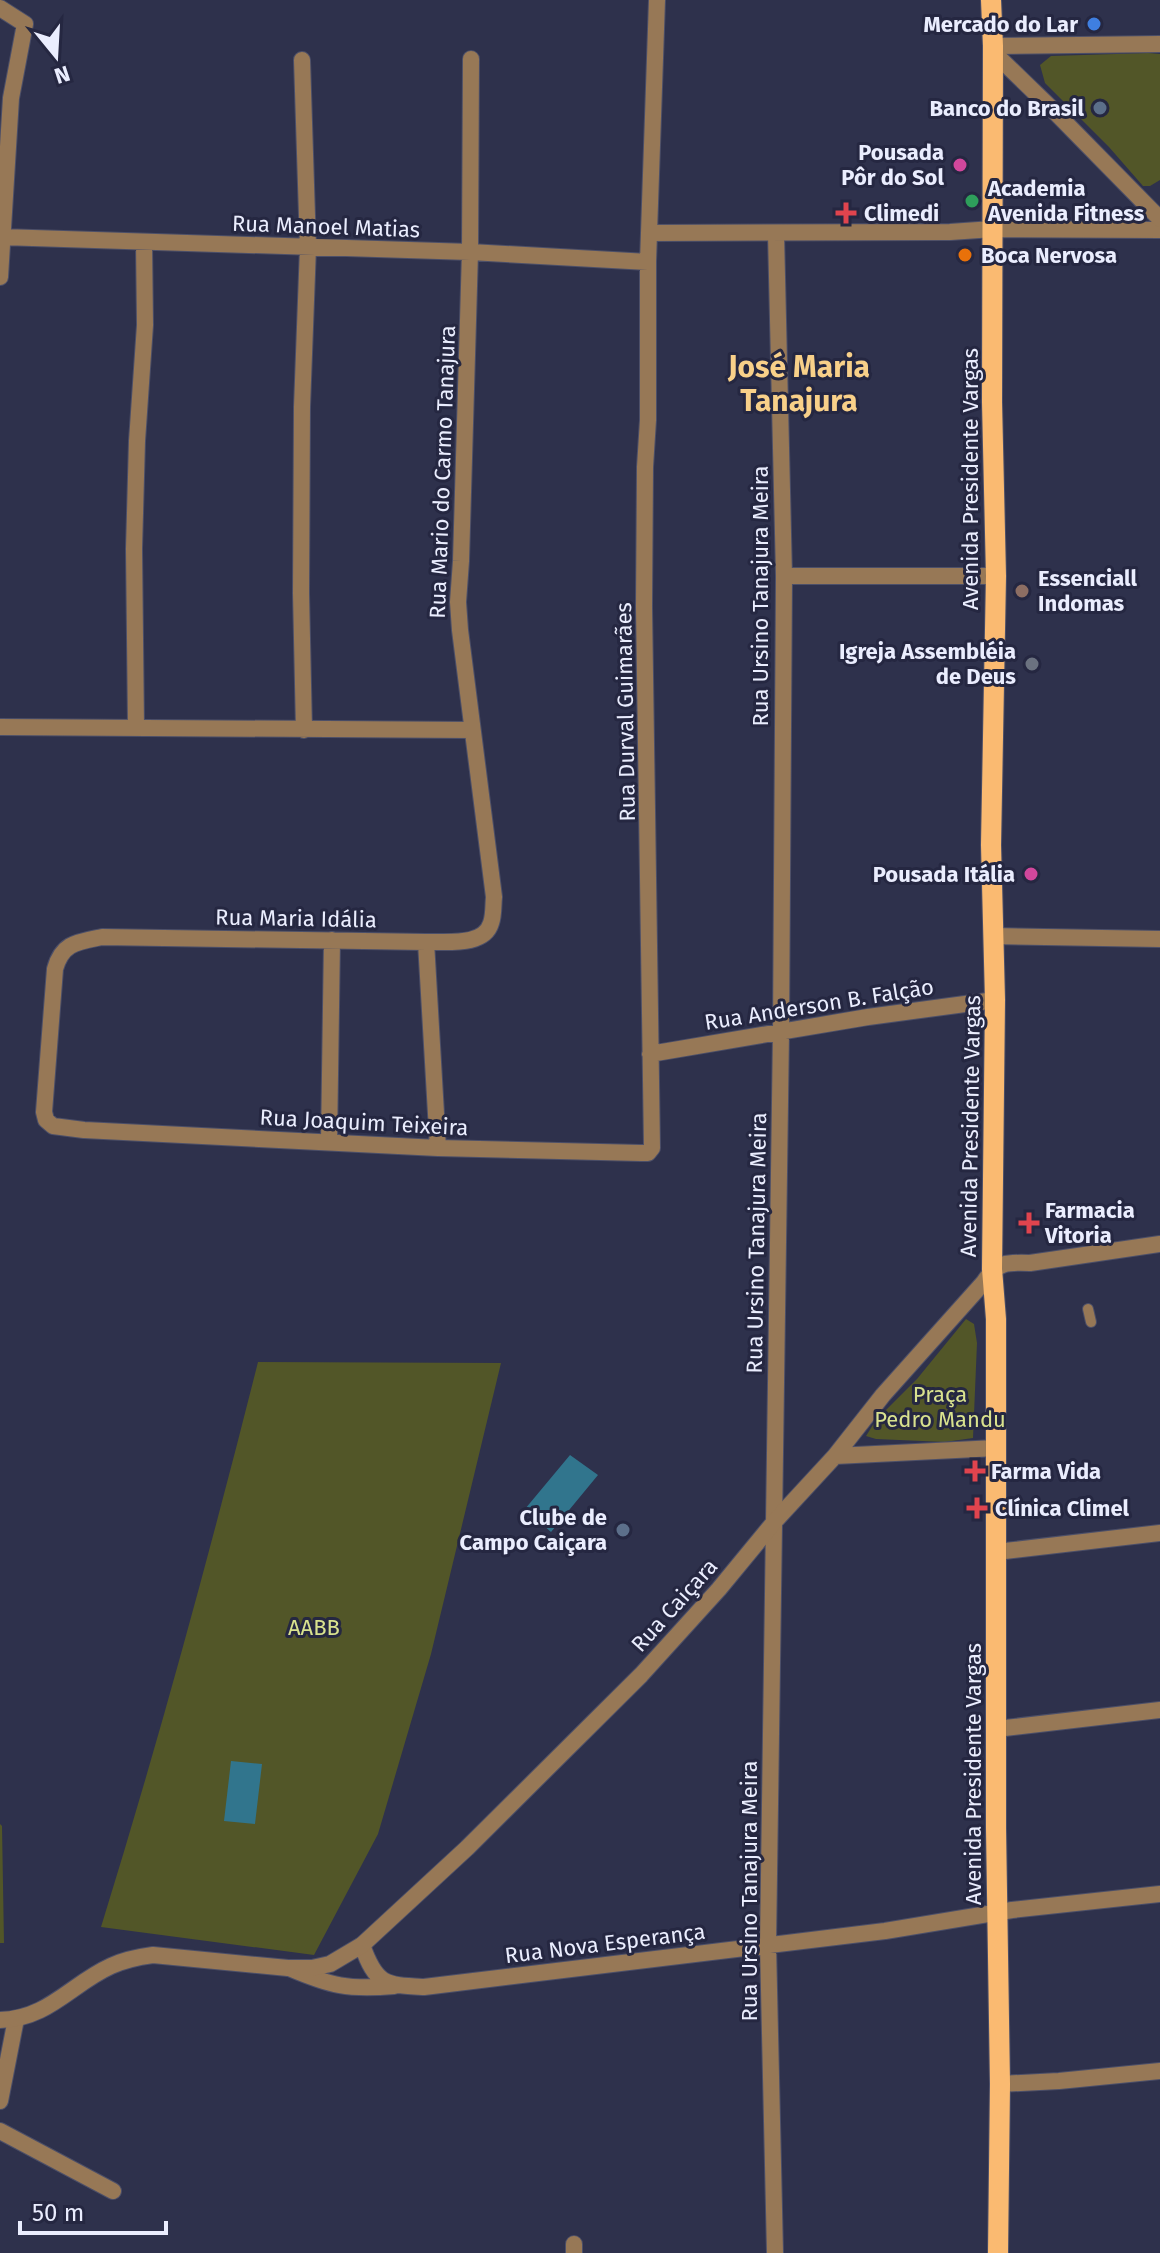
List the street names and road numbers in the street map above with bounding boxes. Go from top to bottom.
street label: Rua Manoel Matias [231,210,421,243]
street label: Rua Mario do Carmo Tanajura [424,325,461,619]
street label: Avenida Presidente Vargas [957,348,984,610]
street label: Rua Ursino Tanajura Meira [747,465,774,727]
street label: Rua Durval Guimarães [610,602,641,822]
street label: Rua Maria Idália [215,904,377,933]
street label: Rua Anderson B. Falção [703,973,936,1036]
street label: Avenida Presidente Vargas [955,995,986,1257]
street label: Rua Joaquim Teixeira [259,1104,469,1141]
street label: Rua Ursino Tanajura Meira [741,1112,772,1374]
street label: Rua Caiçara [625,1553,723,1658]
street label: Avenida Presidente Vargas [960,1643,987,1905]
street label: Rua Ursino Tanajura Meira [736,1760,763,2022]
street label: Rua Nova Esperança [503,1918,707,1969]

